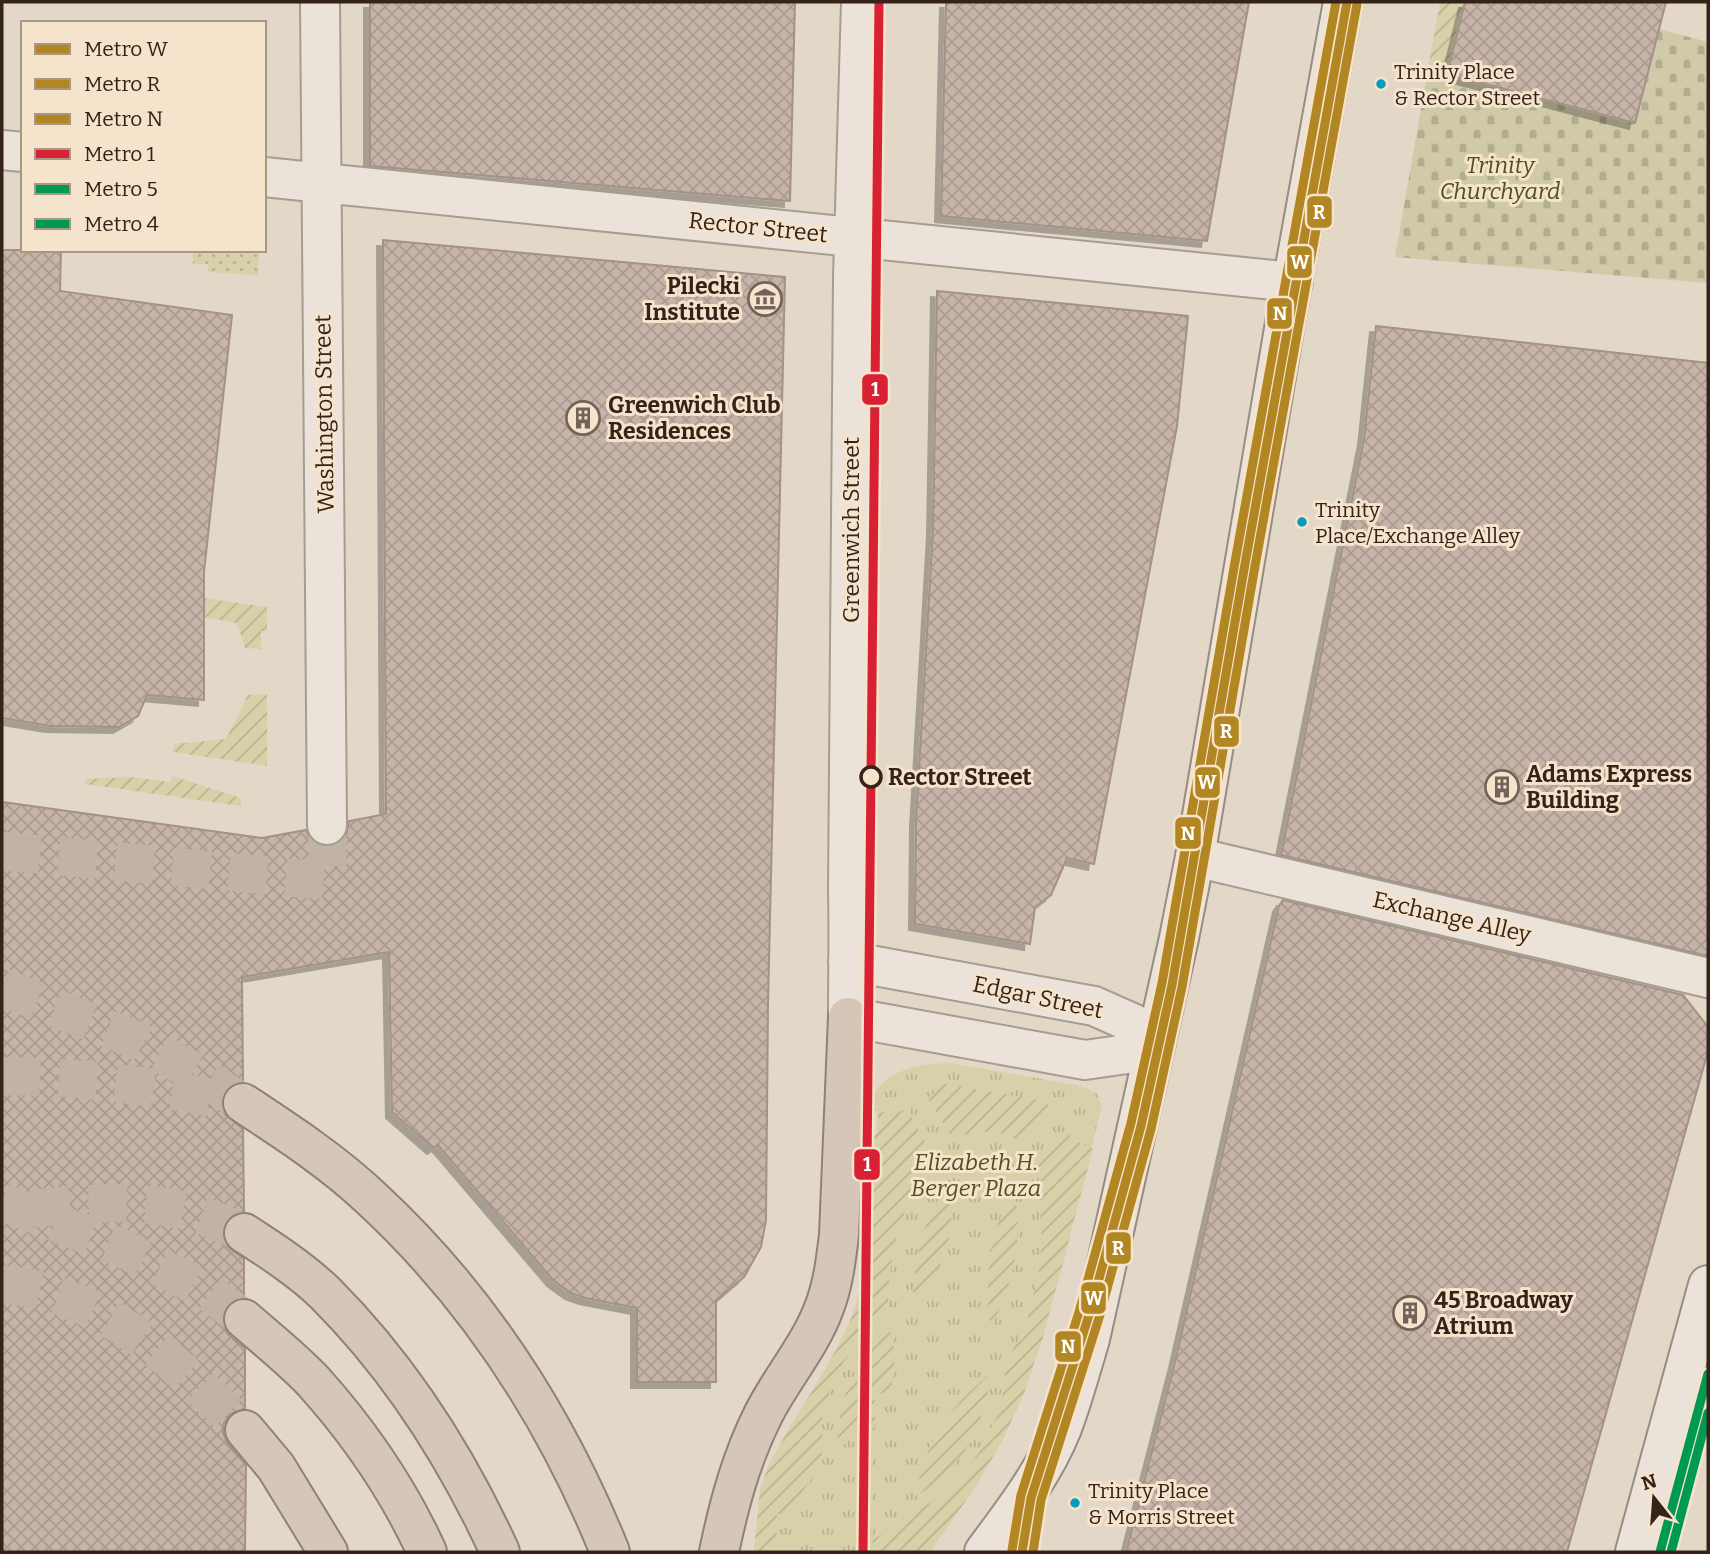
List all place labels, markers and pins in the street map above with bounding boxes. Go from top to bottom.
place label: Trinity Place & Rector Street [1394,59,1541,111]
marker: Trinity Place & Rector Street [1374,77,1388,91]
place label: Pilecki Institute [644,272,740,326]
museum icon: Pilecki Institute [746,280,784,318]
place label: Greenwich Club Residences [608,391,781,445]
building icon: Greenwich Club Residences [564,399,602,437]
place label: Trinity Place/Exchange Alley [1315,497,1521,549]
marker: Trinity Place/Exchange Alley [1295,515,1309,529]
place label: Adams Express Building [1526,760,1692,814]
place label: Rector Street [888,763,1032,791]
marker: Rector Street [860,766,882,788]
building icon: Adams Express Building [1483,768,1521,806]
place label: 45 Broadway Atrium [1434,1286,1573,1340]
building icon: 45 Broadway Atrium [1391,1294,1429,1332]
place label: Trinity Place & Morris Street [1088,1478,1235,1530]
marker: Trinity Place & Morris Street [1068,1496,1082,1510]

